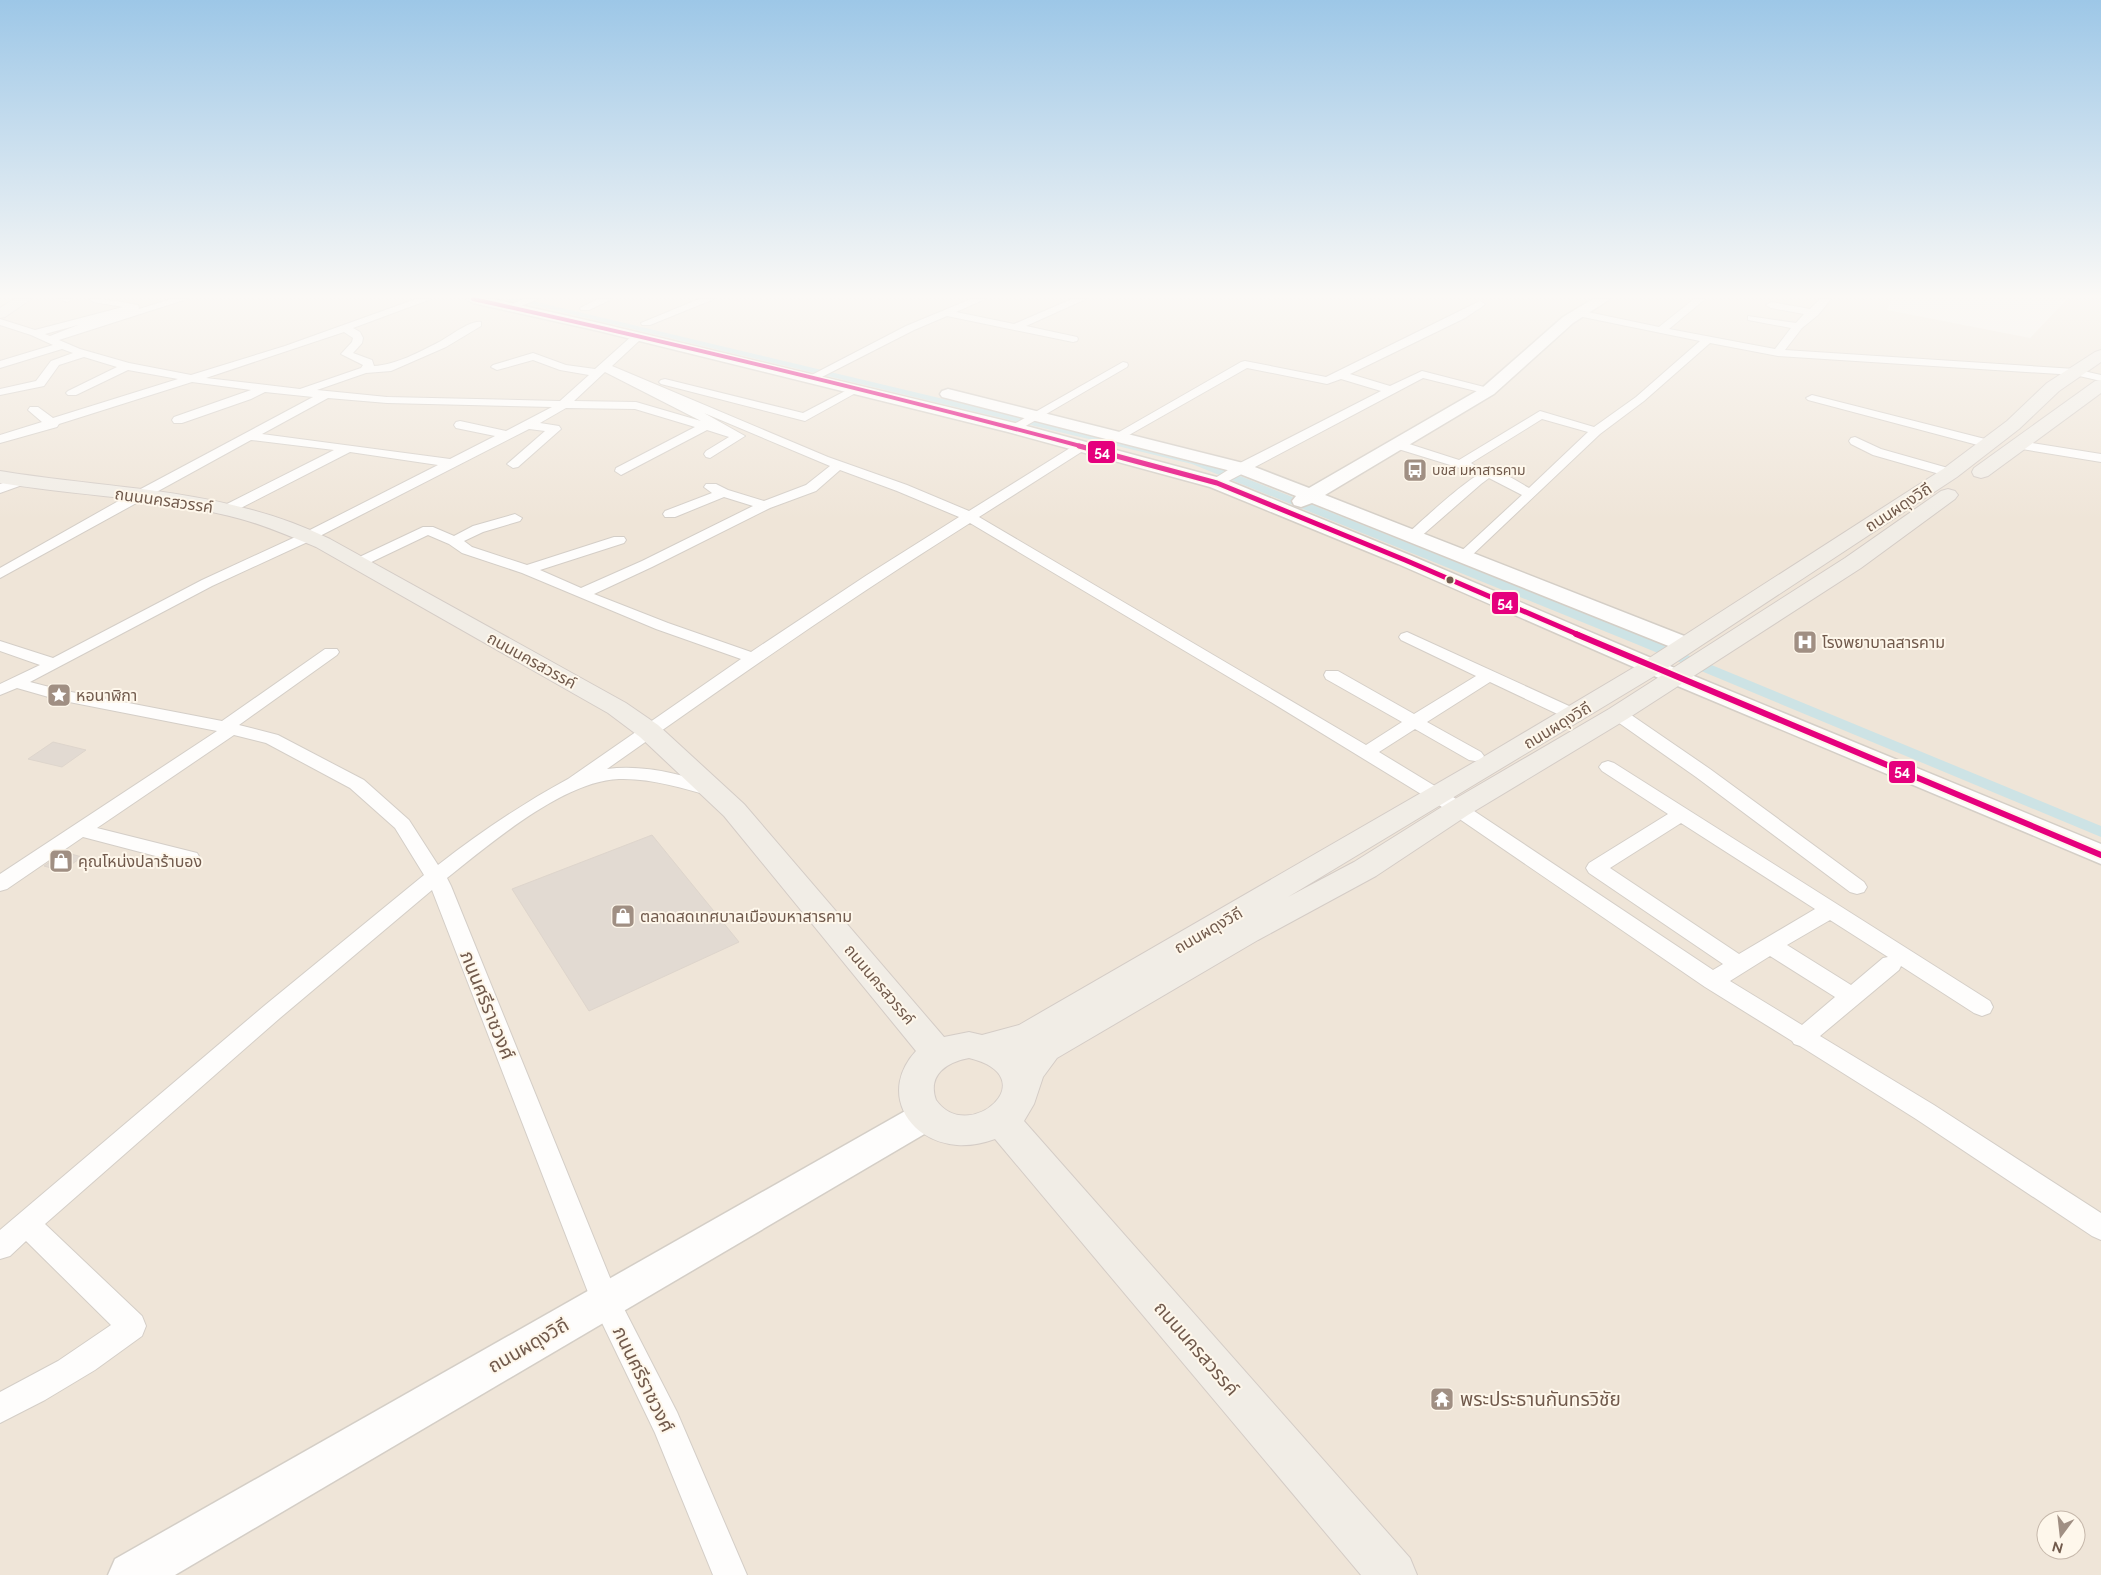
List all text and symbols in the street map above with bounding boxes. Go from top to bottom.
line badge: 54 [1087,440,1116,464]
text: 54 [1094,444,1110,460]
bus stop icon: บขส มหาสารคาม [1402,457,1428,483]
place label: บขส มหาสารคาม [1432,462,1526,478]
street label: ถนนผดุงวิถี [1861,479,1935,536]
street label: ถนนนครสวรรค์ [114,484,214,517]
unlabelled marker [1445,575,1455,585]
line badge: 54 [1491,591,1519,615]
text: 54 [1497,595,1513,611]
street label: ถนนนครสวรรค์ [484,628,580,693]
hospital icon: โรงพยาบาลสารคาม [1792,629,1818,655]
place label: โรงพยาบาลสารคาม [1822,633,1945,652]
place icon: หอนาฬิกา [46,682,72,708]
place label: หอนาฬิกา [76,686,137,705]
street label: ถนนผดุงวิถี [1520,698,1595,753]
line badge: 54 [1888,760,1916,784]
text: 54 [1894,763,1910,779]
shop icon: คุณโหน่งปลาร้าบอง [48,848,74,874]
place label: คุณโหน่งปลาร้าบอง [78,852,202,871]
shop icon: ตลาดสดเทศบาลเมืองมหาสารคาม [610,903,636,929]
street label: ถนนผดุงวิถี [1171,903,1246,958]
place label: ตลาดสดเทศบาลเมืองมหาสารคาม [640,907,852,926]
street label: ถนนนครสวรรค์ [840,940,919,1028]
street label: ภนนศรีราชวงศ์ [456,948,520,1062]
street label: ถนนนครสวรรค์ [1150,1296,1244,1400]
street label: ถนนผดุงวิถี [484,1313,573,1378]
street label: ภนนศรีราชวงศ์ [609,1323,679,1435]
temple icon: พระประธานกันทรวิชัย [1429,1386,1455,1412]
place label: พระประธานกันทรวิชัย [1460,1388,1621,1410]
north arrow [2036,1510,2086,1560]
text: N [2050,1538,2065,1557]

